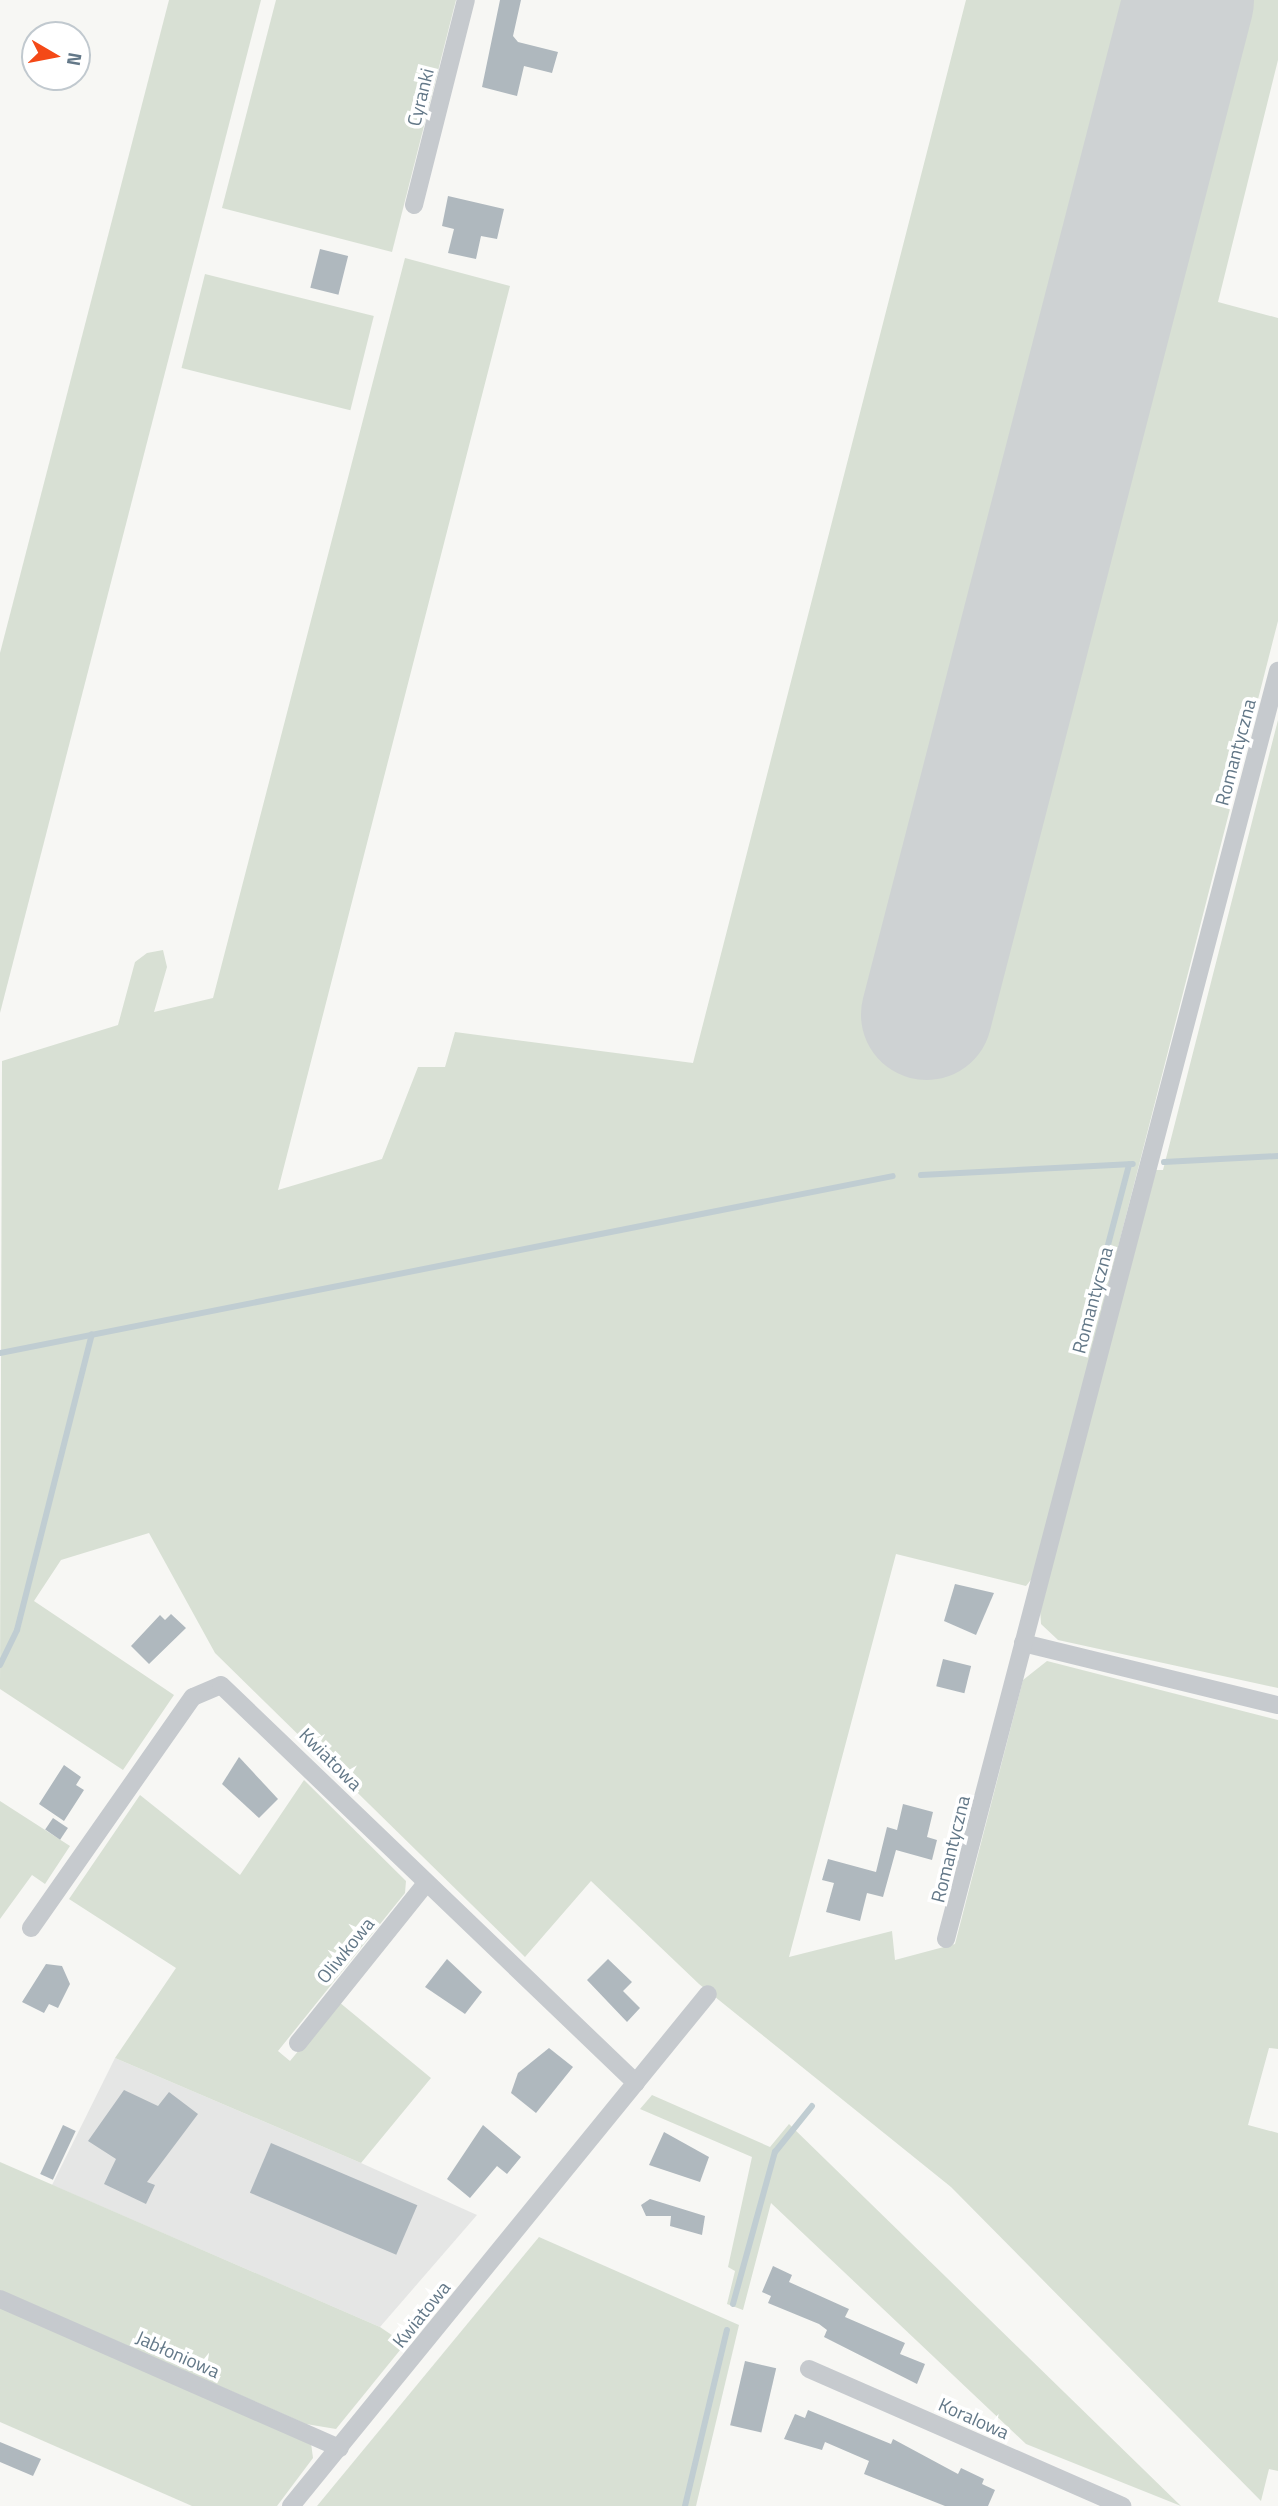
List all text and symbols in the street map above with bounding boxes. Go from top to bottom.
north arrow [21,21,91,91]
text: N [60,50,91,68]
street label: Cyranki [402,66,438,128]
street label: Romantyczna [1210,696,1260,808]
street label: Romantyczna [1067,1244,1117,1356]
street label: Kwiatowa [295,1723,367,1795]
street label: Romantyczna [926,1793,974,1905]
street label: Oliwkowa [312,1912,378,1988]
street label: Kwiatowa [387,2276,455,2352]
street label: Jabłoniowa [133,2325,223,2383]
street label: Koralowa [935,2392,1013,2444]

